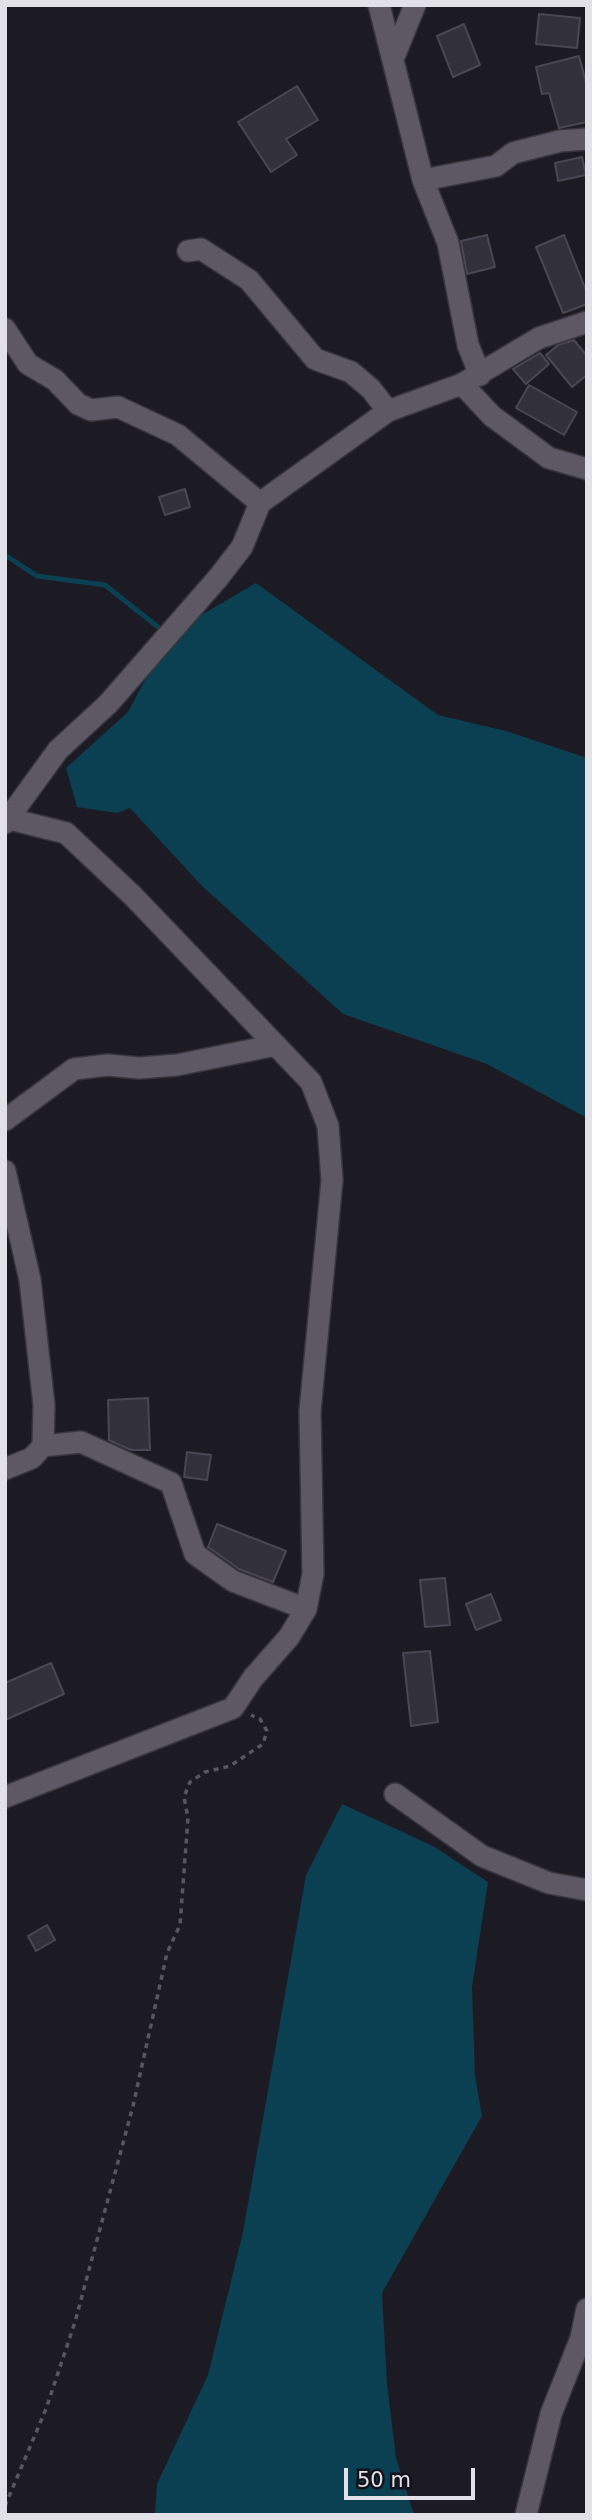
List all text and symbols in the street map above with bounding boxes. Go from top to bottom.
scale bar [347,2454,478,2498]
text: 50 m [357,2468,411,2492]

